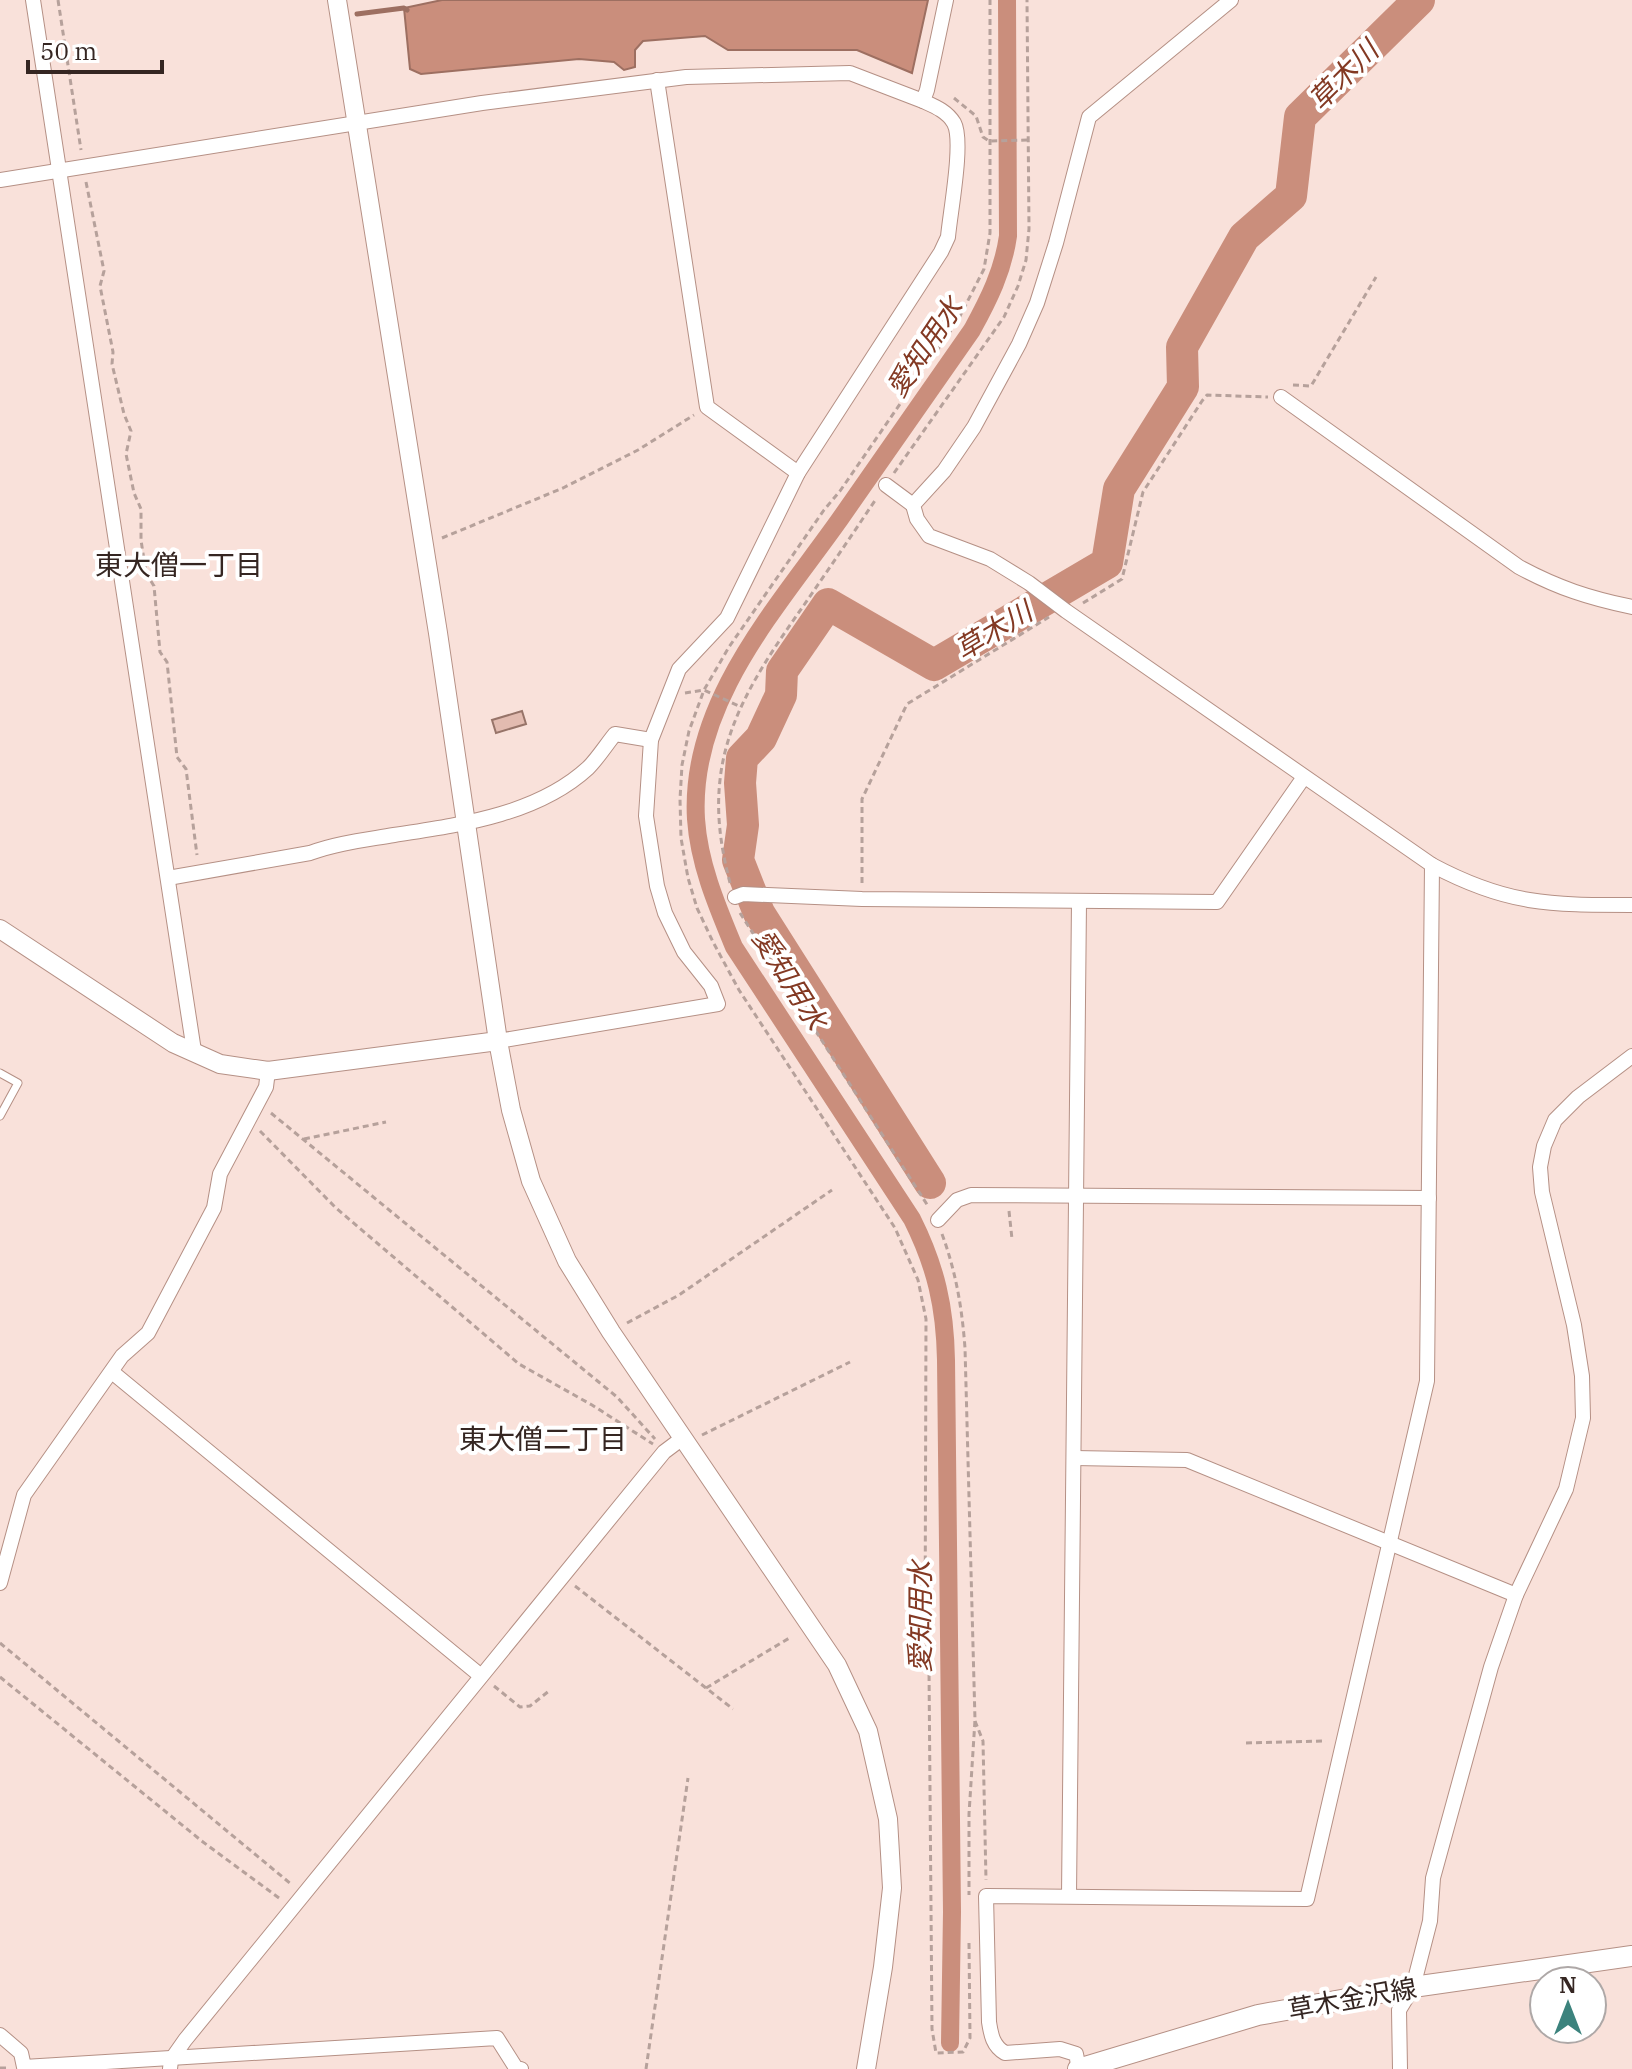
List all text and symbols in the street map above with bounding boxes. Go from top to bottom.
scale bar [28,24,162,74]
water label: 草木川 [1300,30,1388,118]
text: 50 m [40,35,97,67]
water label: 愛知用水 [877,288,972,404]
district label: 東大僧一丁目 [95,546,263,583]
water label: 草木川 [947,591,1041,667]
water label: 愛知用水 [745,922,837,1039]
district label: 東大僧二丁目 [459,1420,627,1457]
water label: 愛知用水 [901,1558,938,1673]
north arrow [1528,1965,1608,2045]
street label: 草木金沢線 [1285,1970,1419,2026]
text: N [1559,1970,1577,1999]

